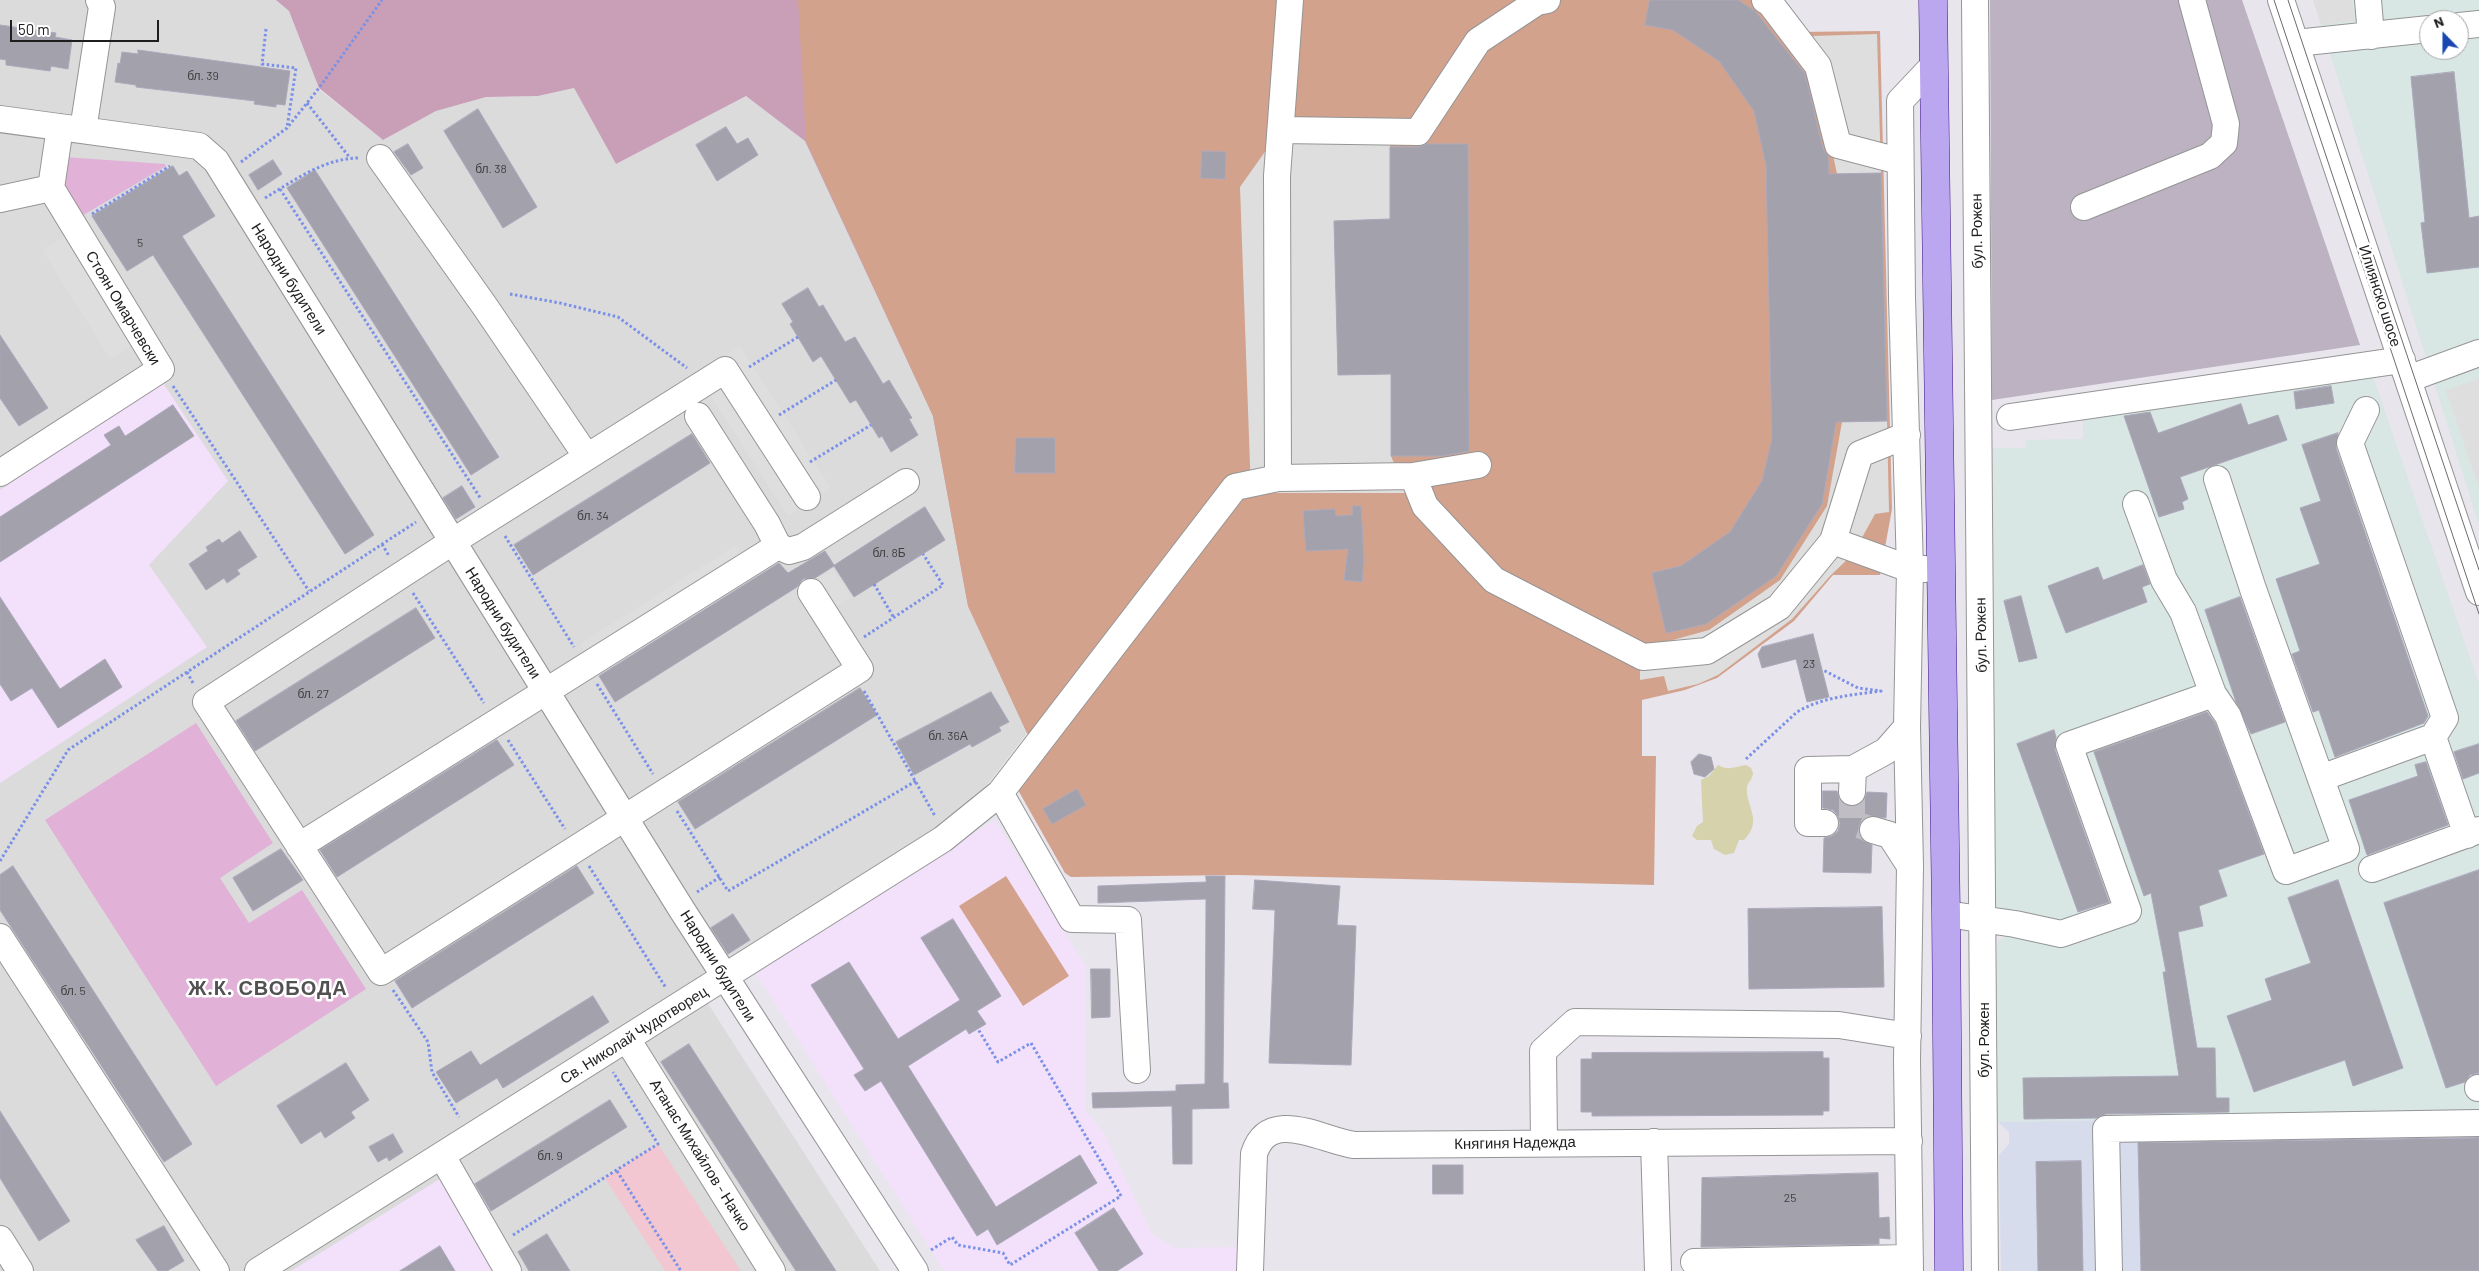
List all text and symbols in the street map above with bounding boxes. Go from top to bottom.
scale bar [12,10,161,42]
north arrow [2419,10,2469,60]
text: N [2431,12,2446,31]
text: 50 m [18,20,50,38]
house number: бл. 39 [187,69,219,83]
house number: бл. 38 [475,162,507,176]
street label: бул. Рожен [1967,193,1987,269]
street label: Народни будители [247,220,331,338]
house number: 5 [137,236,143,250]
street label: Илиянско шосе [2355,243,2405,349]
street label: Стоян Омарчевски [82,248,164,368]
house number: бл. 34 [577,509,609,523]
house number: бл. 8Б [872,546,906,560]
street label: Народни будители [461,564,545,682]
street label: бул. Рожен [1971,597,1991,673]
house number: 23 [1803,657,1815,671]
house number: бл. 27 [297,687,329,701]
house number: бл. 36А [928,729,968,743]
street label: Народни будители [676,907,760,1025]
district label: Ж.К. СВОБОДА [187,976,349,1000]
street label: Св. Николай Чудотворец [557,982,711,1088]
house number: бл. 5 [60,984,86,998]
street label: бул. Рожен [1975,1002,1993,1078]
street label: Атанас Михайлов - Начко [646,1076,754,1234]
street label: Княгиня Надежда [1454,1133,1576,1153]
house number: бл. 9 [537,1149,563,1163]
house number: 25 [1784,1191,1796,1205]

